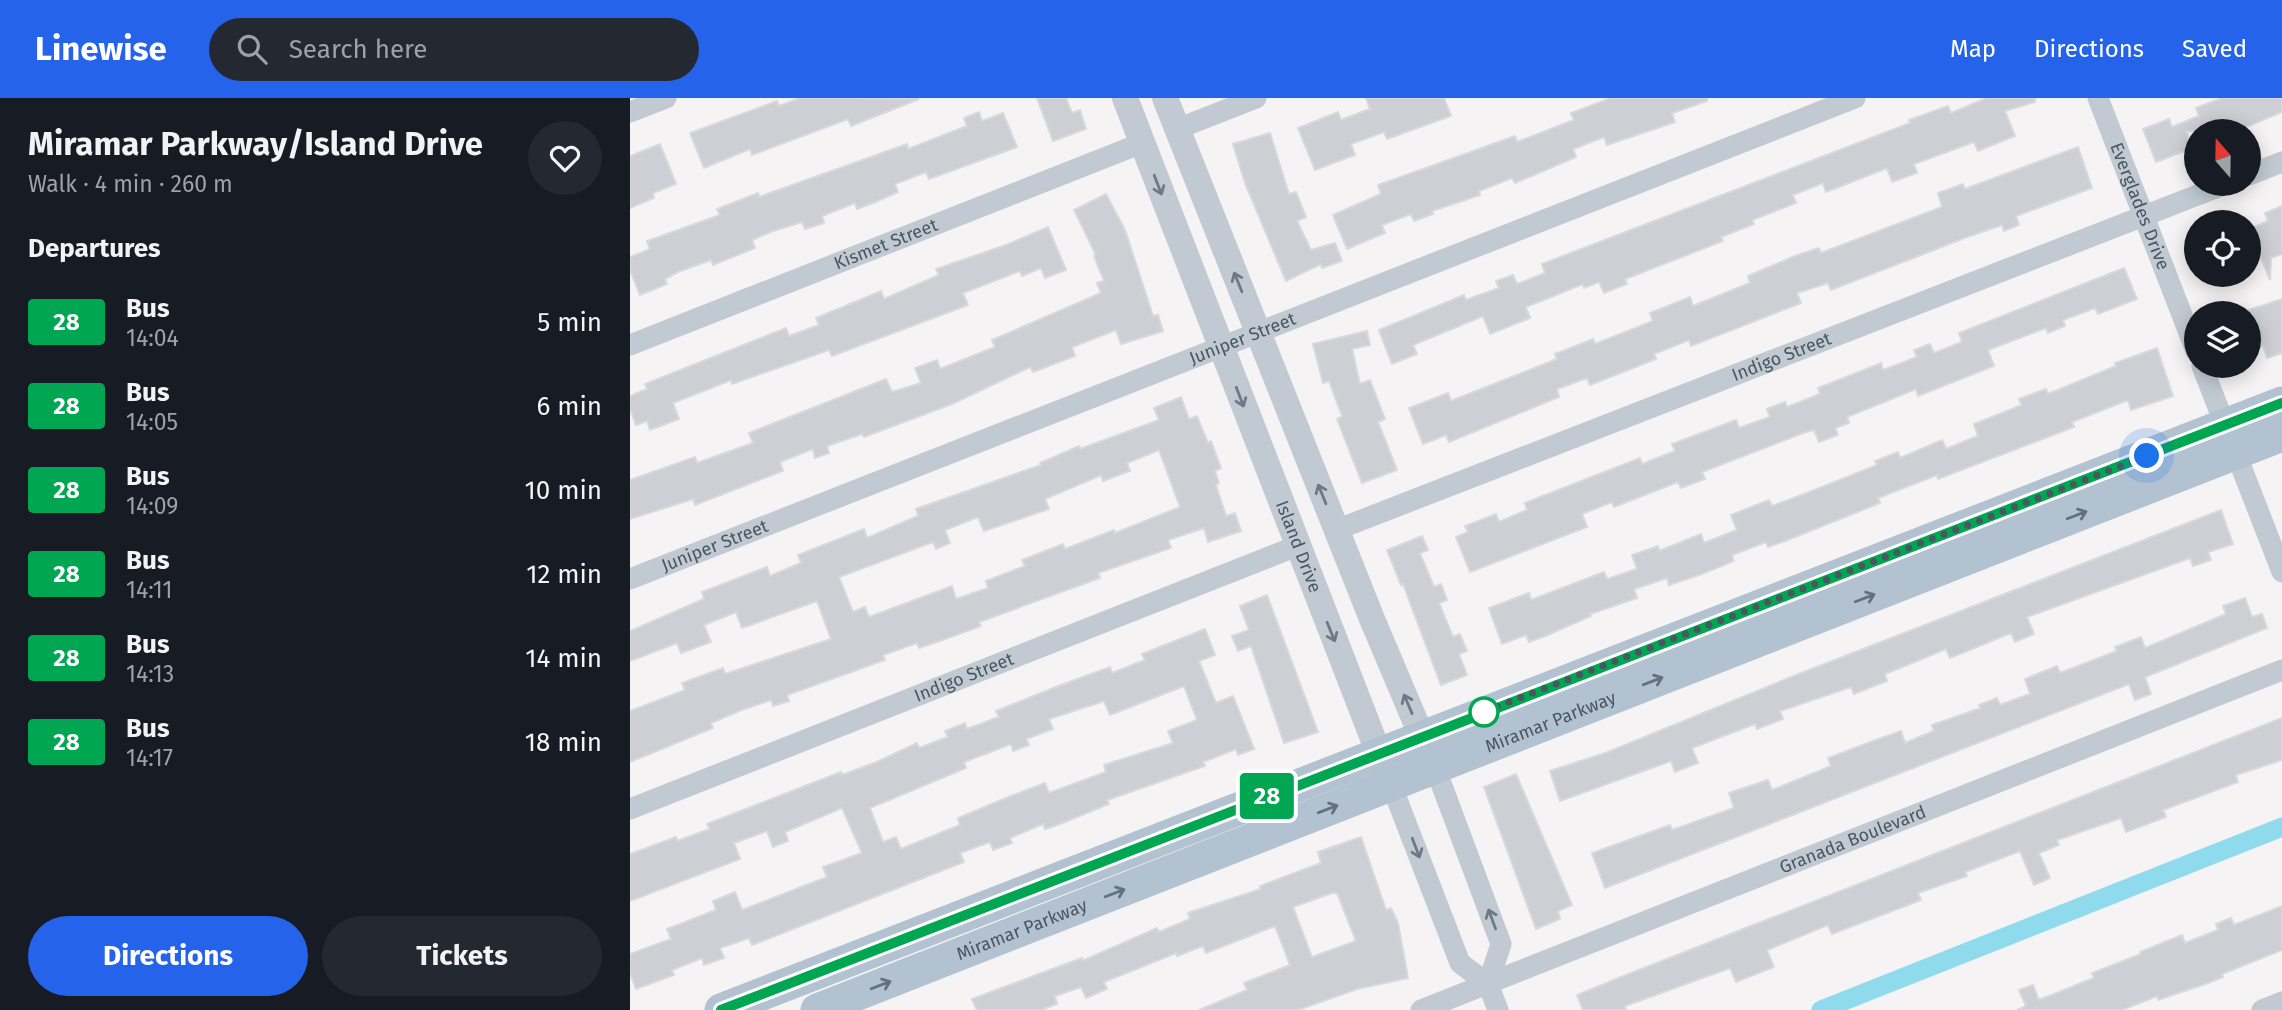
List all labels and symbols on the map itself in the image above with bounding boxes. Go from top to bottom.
north arrow [2184,119,2261,196]
street label: Everglades Drive [2105,139,2175,273]
one-way arrow [1152,173,1165,195]
street label: Kismet Street [831,214,941,274]
one-way arrow [1230,272,1243,294]
street label: Juniper Street [1186,307,1299,369]
street label: Indigo Street [1729,327,1835,386]
one-way arrow [1234,385,1247,407]
your location [2129,438,2164,473]
one-way arrow [1314,483,1327,505]
street label: Island Drive [1271,497,1326,596]
one-way arrow [2066,508,2087,521]
street label: Juniper Street [658,515,772,577]
one-way arrow [1854,591,1876,604]
one-way arrow [1326,620,1339,642]
street label: Indigo Street [911,648,1017,707]
one-way arrow [1642,674,1664,687]
street label: Miramar Parkway [1482,686,1619,758]
one-way arrow [1401,694,1414,715]
unlabelled marker [1469,697,1499,727]
line badge: 28 [1236,773,1298,819]
street label: Granada Boulevard [1776,801,1929,878]
one-way arrow [1316,802,1338,815]
one-way arrow [1410,836,1423,858]
one-way arrow [1104,885,1125,898]
street label: Miramar Parkway [953,894,1091,965]
one-way arrow [1485,909,1497,931]
one-way arrow [869,977,891,990]

